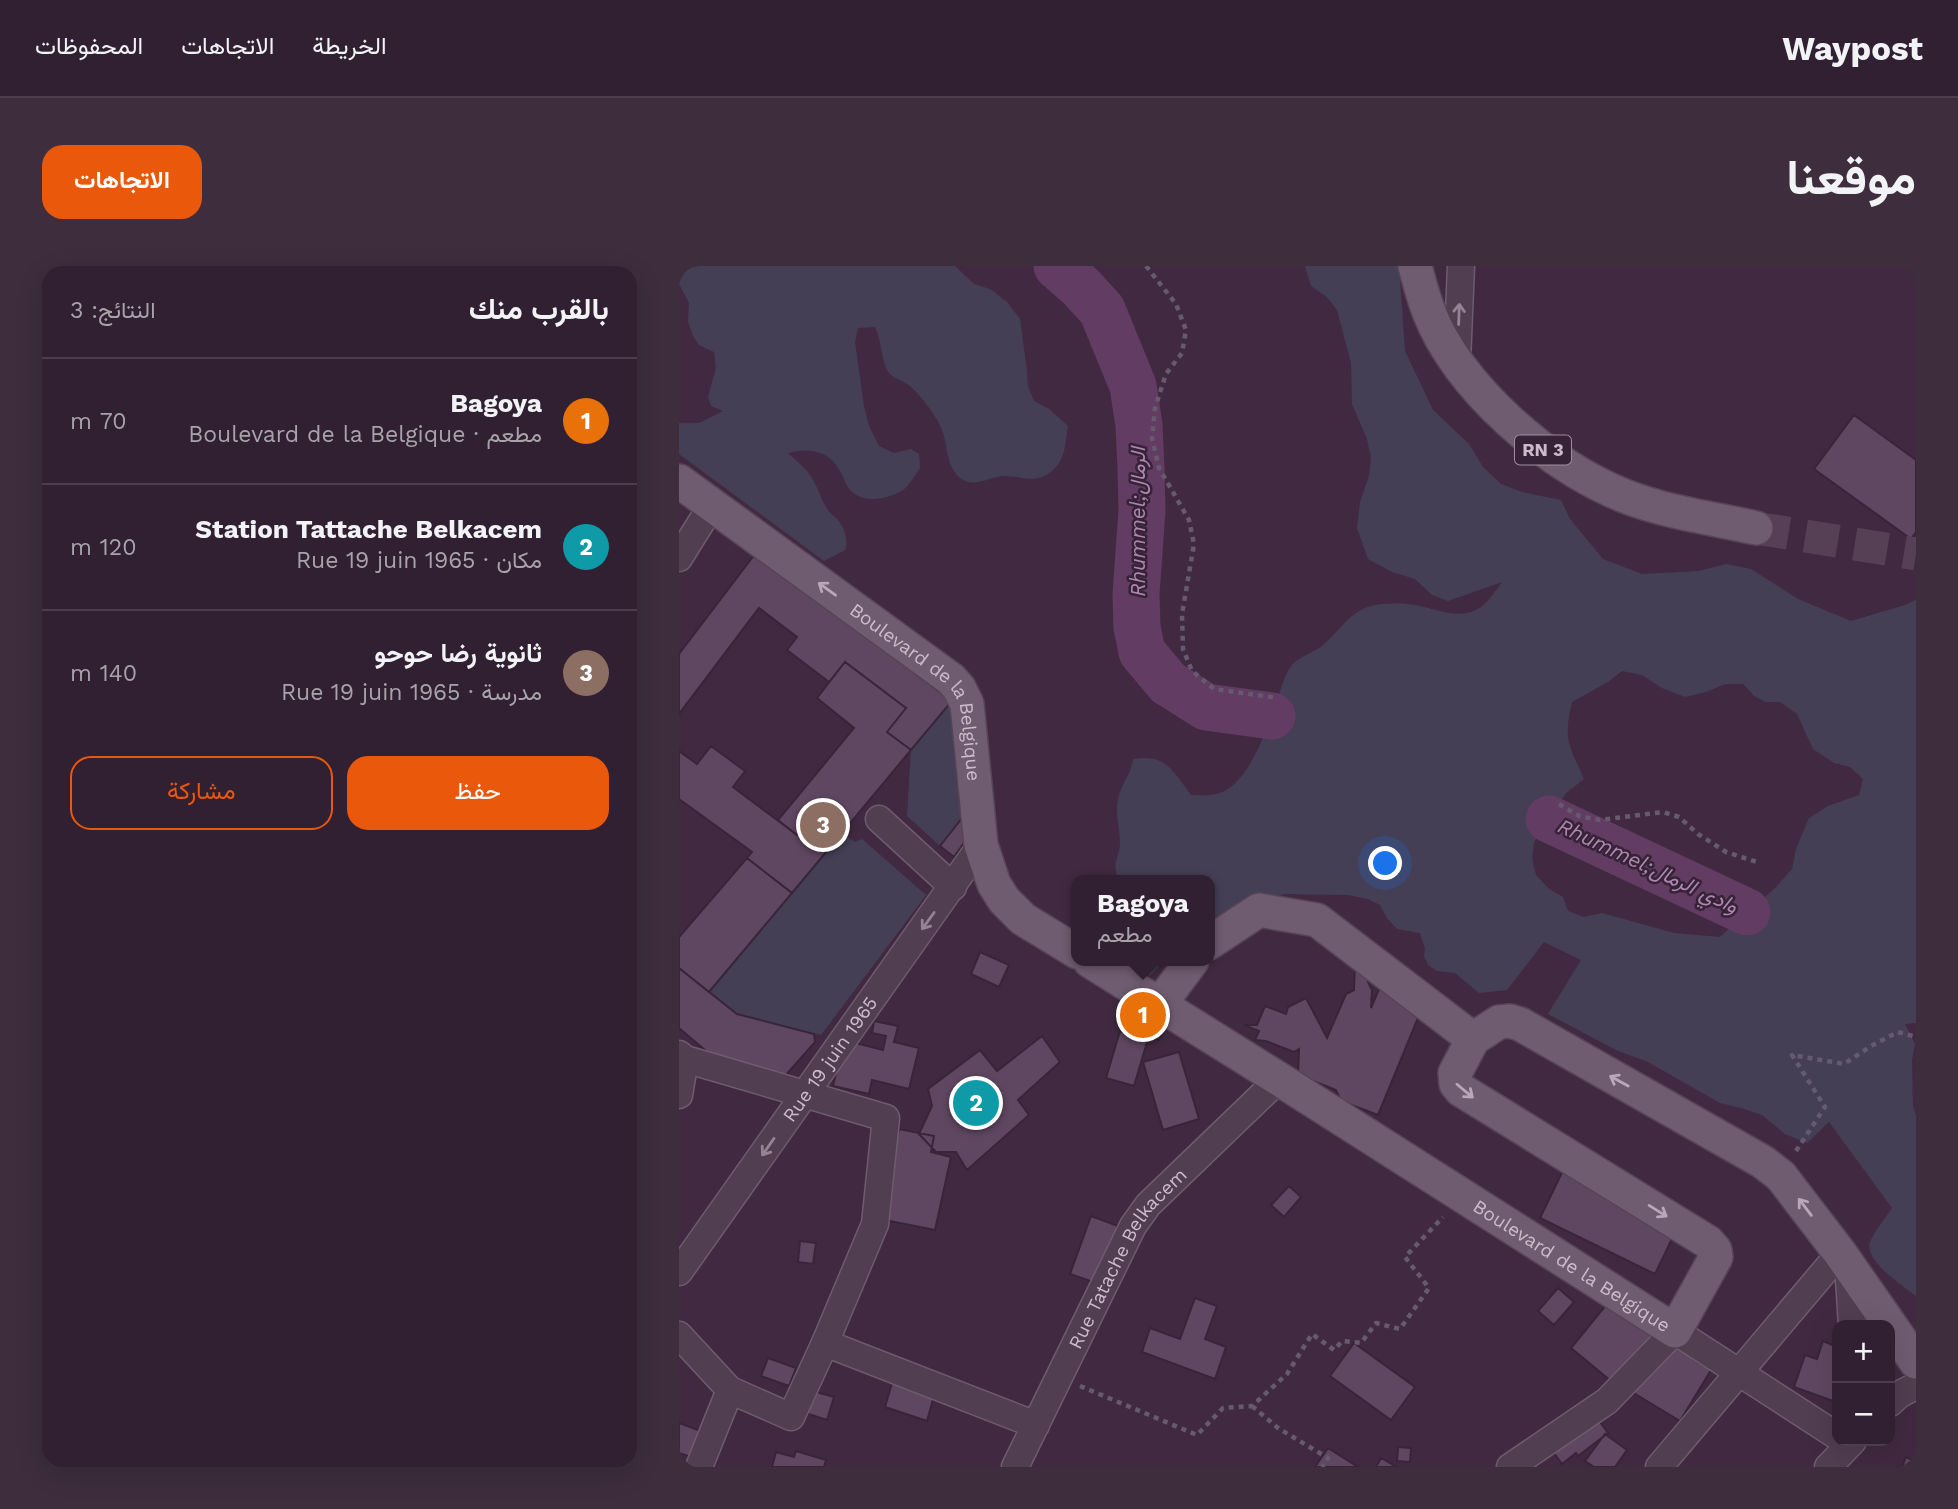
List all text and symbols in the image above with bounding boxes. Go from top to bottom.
text: Waypost [1782,29,1923,68]
text: المحفوظات [35,32,143,60]
text: الاتجاهات [181,32,274,60]
text: الخريطة [312,32,387,60]
button: الاتجاهات [42,145,202,219]
text: موقعنا [1786,148,1916,206]
text: بالقرب منك [469,291,609,326]
text: النتائج: 3 [70,297,155,324]
one-way arrow [1453,302,1466,325]
text: Bagoya [450,388,542,418]
text: 70 m [70,408,127,435]
text: 1 [581,408,591,435]
text: مطعم · Boulevard de la Belgique [188,421,542,448]
road number: RN 3 [1515,435,1571,464]
water label: Rhummel;الرمال [1125,445,1151,597]
text: Station Tattache Belkacem [195,514,542,544]
text: 120 m [70,534,136,561]
text: 2 [579,534,593,561]
text: مكان · Rue 19 juin 1965 [296,547,542,574]
one-way arrow [818,582,837,596]
street label: Boulevard de la Belgique [845,598,986,782]
text: ثانوية رضا حوحو [374,638,542,668]
text: 140 m [70,660,137,687]
text: 3 [579,660,593,687]
text: مدرسة · Rue 19 juin 1965 [281,679,542,706]
button: مشاركة [70,756,333,830]
button: حفظ [347,756,609,830]
pin: 3 [800,799,846,851]
water label: Rhummel;وادي الرمال [1552,813,1743,923]
your location [1368,846,1402,880]
popup [1071,875,1215,966]
text: Bagoya [1097,888,1189,918]
one-way arrow [921,911,935,930]
text: مطعم [1097,921,1153,948]
pin: 1 [1120,989,1166,1041]
street label: Rue 19 juin 1965 [778,992,882,1126]
one-way arrow [1610,1074,1630,1088]
pin: 2 [953,1077,999,1129]
one-way arrow [1456,1082,1474,1098]
one-way arrow [761,1137,775,1156]
street label: Rue Tatache Belkacem [1064,1163,1192,1353]
street label: Boulevard de la Belgique [1469,1195,1675,1337]
one-way arrow [1797,1199,1812,1217]
one-way arrow [1647,1204,1667,1218]
map controls [1832,1320,1895,1446]
button: + [1832,1320,1895,1383]
button: − [1832,1383,1895,1446]

